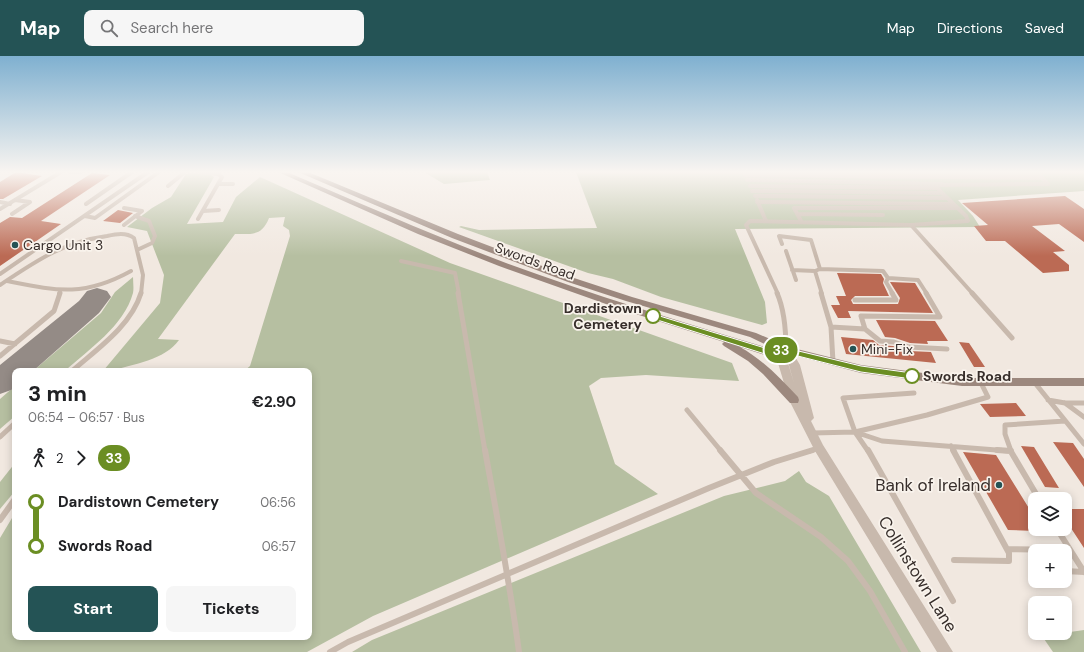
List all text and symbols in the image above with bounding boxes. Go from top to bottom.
search box [84,10,364,46]
text: Map [20,16,60,41]
icon: search [98,17,120,39]
text: Search here [130,18,213,38]
text: Map [887,19,915,37]
text: Directions [937,19,1003,37]
text: Saved [1025,19,1064,37]
place label: Cargo Unit 3 [23,236,103,254]
street label: Swords Road [493,238,577,284]
marker: Cargo Unit 3 [10,240,20,250]
place label: Dardistown Cemetery [564,299,643,333]
marker: Dardistown Cemetery [645,308,661,324]
line badge: 33 [763,337,799,363]
place label: Mini-Fix [861,340,913,358]
text: 33 [773,341,789,359]
marker: Mini-Fix [848,344,858,354]
place label: Swords Road [923,367,1011,385]
marker: Swords Road [904,368,920,384]
text: 3 min [28,379,87,408]
text: €2.90 [252,392,296,412]
text: 06:54 – 06:57 · Bus [28,409,145,426]
icon: walk [28,447,50,469]
icon: forward [70,447,92,469]
text: 33 [106,449,122,467]
text: 2 [56,450,64,467]
place label: Bank of Ireland [875,474,991,496]
marker: Bank of Ireland [994,480,1004,490]
text: Dardistown Cemetery [58,492,219,512]
map controls [1028,492,1072,640]
button: layers [1028,492,1072,536]
text: 06:56 [260,494,296,511]
street label: Collinstown Lane [873,512,963,636]
text: Swords Road [58,536,152,556]
text: 06:57 [262,538,296,555]
button: + [1028,544,1072,588]
button: Start [28,586,158,632]
button: Tickets [166,586,296,632]
button: − [1028,596,1072,640]

